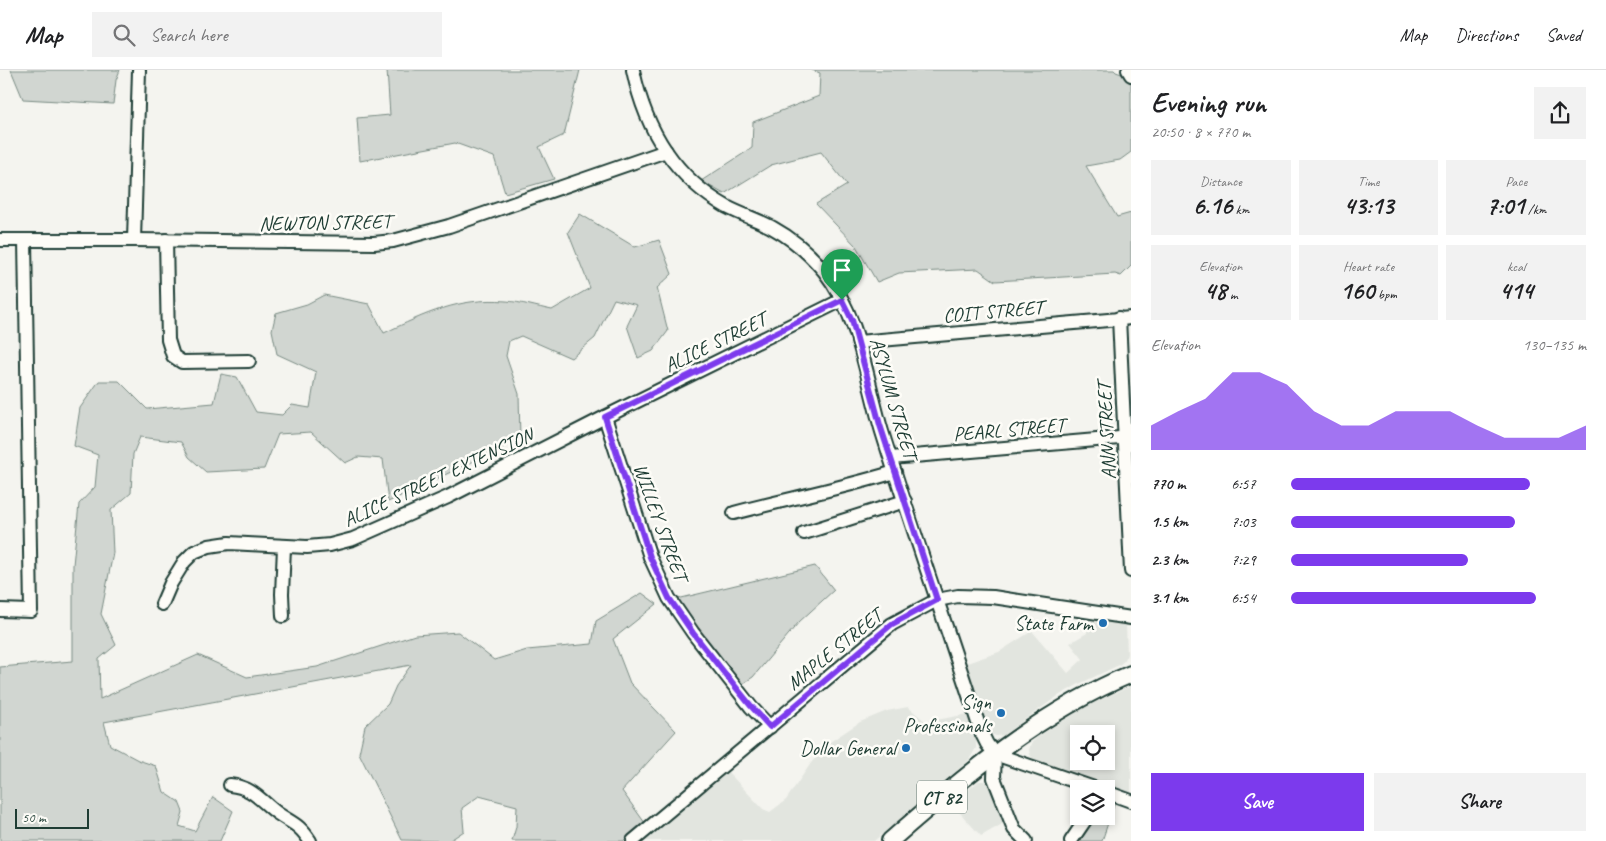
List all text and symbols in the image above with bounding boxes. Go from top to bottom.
search box [92,12,442,57]
text: Map [25,20,62,50]
icon: search [110,21,138,49]
text: Search here [150,23,228,47]
text: Map [1400,24,1427,46]
text: Directions [1455,24,1518,46]
text: Saved [1546,24,1581,46]
text: Evening run [1151,85,1266,120]
button: share [1534,87,1586,139]
text: 20:50 · 8 × 770 m [1151,122,1250,142]
text: Distance [1200,173,1242,190]
text: Time [1358,173,1379,190]
text: Pace [1505,173,1527,190]
text: 6.16 [1192,190,1232,222]
text: 43:13 [1344,190,1393,222]
text: 7:01 [1486,190,1525,222]
text: km [1232,201,1249,218]
text: /km [1525,201,1546,218]
street label: NEWTON STREET [259,209,396,236]
pin [821,249,863,300]
icon: arrive [828,256,856,284]
text: Elevation [1199,258,1242,275]
text: Heart rate [1343,258,1394,275]
text: kcal [1507,258,1525,275]
text: 48 [1204,275,1226,307]
text: 160 [1340,275,1374,307]
text: 414 [1499,275,1533,307]
text: m [1226,286,1238,303]
text: bpm [1374,286,1397,303]
street label: COIT STREET [942,294,1049,328]
street label: ALICE STREET [660,305,775,378]
street label: ASYLUM STREET [864,335,924,466]
text: Elevation [1151,335,1200,355]
text: 130–135 m [1523,335,1586,355]
street label: ANN STREET [1091,377,1122,480]
street label: PEARL STREET [952,412,1070,447]
street label: ALICE STREET EXTENSION [339,421,540,532]
street label: WILLEY STREET [628,460,695,589]
text: 770 m [1151,474,1185,494]
text: 6:57 [1231,474,1256,494]
text: 1.5 km [1151,512,1188,532]
text: 7:03 [1231,512,1256,532]
text: 2.3 km [1151,550,1188,570]
text: 7:29 [1231,550,1256,570]
text: 3.1 km [1151,588,1188,608]
text: 6:54 [1231,588,1256,608]
street label: MAPLE STREET [781,601,890,696]
place label: State Farm [1014,611,1095,636]
marker: State Farm [1097,617,1109,629]
place label: Sign Professionals [903,690,993,738]
marker: Sign Professionals [995,707,1007,719]
map controls [1070,725,1115,825]
button: locate [1070,725,1115,770]
place label: Dollar General [800,736,900,761]
marker: Dollar General [900,742,912,754]
button: Save [1151,773,1364,831]
button: Share [1374,773,1586,831]
road number: CT 82 [917,780,967,814]
button: layers [1070,780,1115,825]
scale bar [15,806,89,829]
text: 50 m [22,809,46,826]

